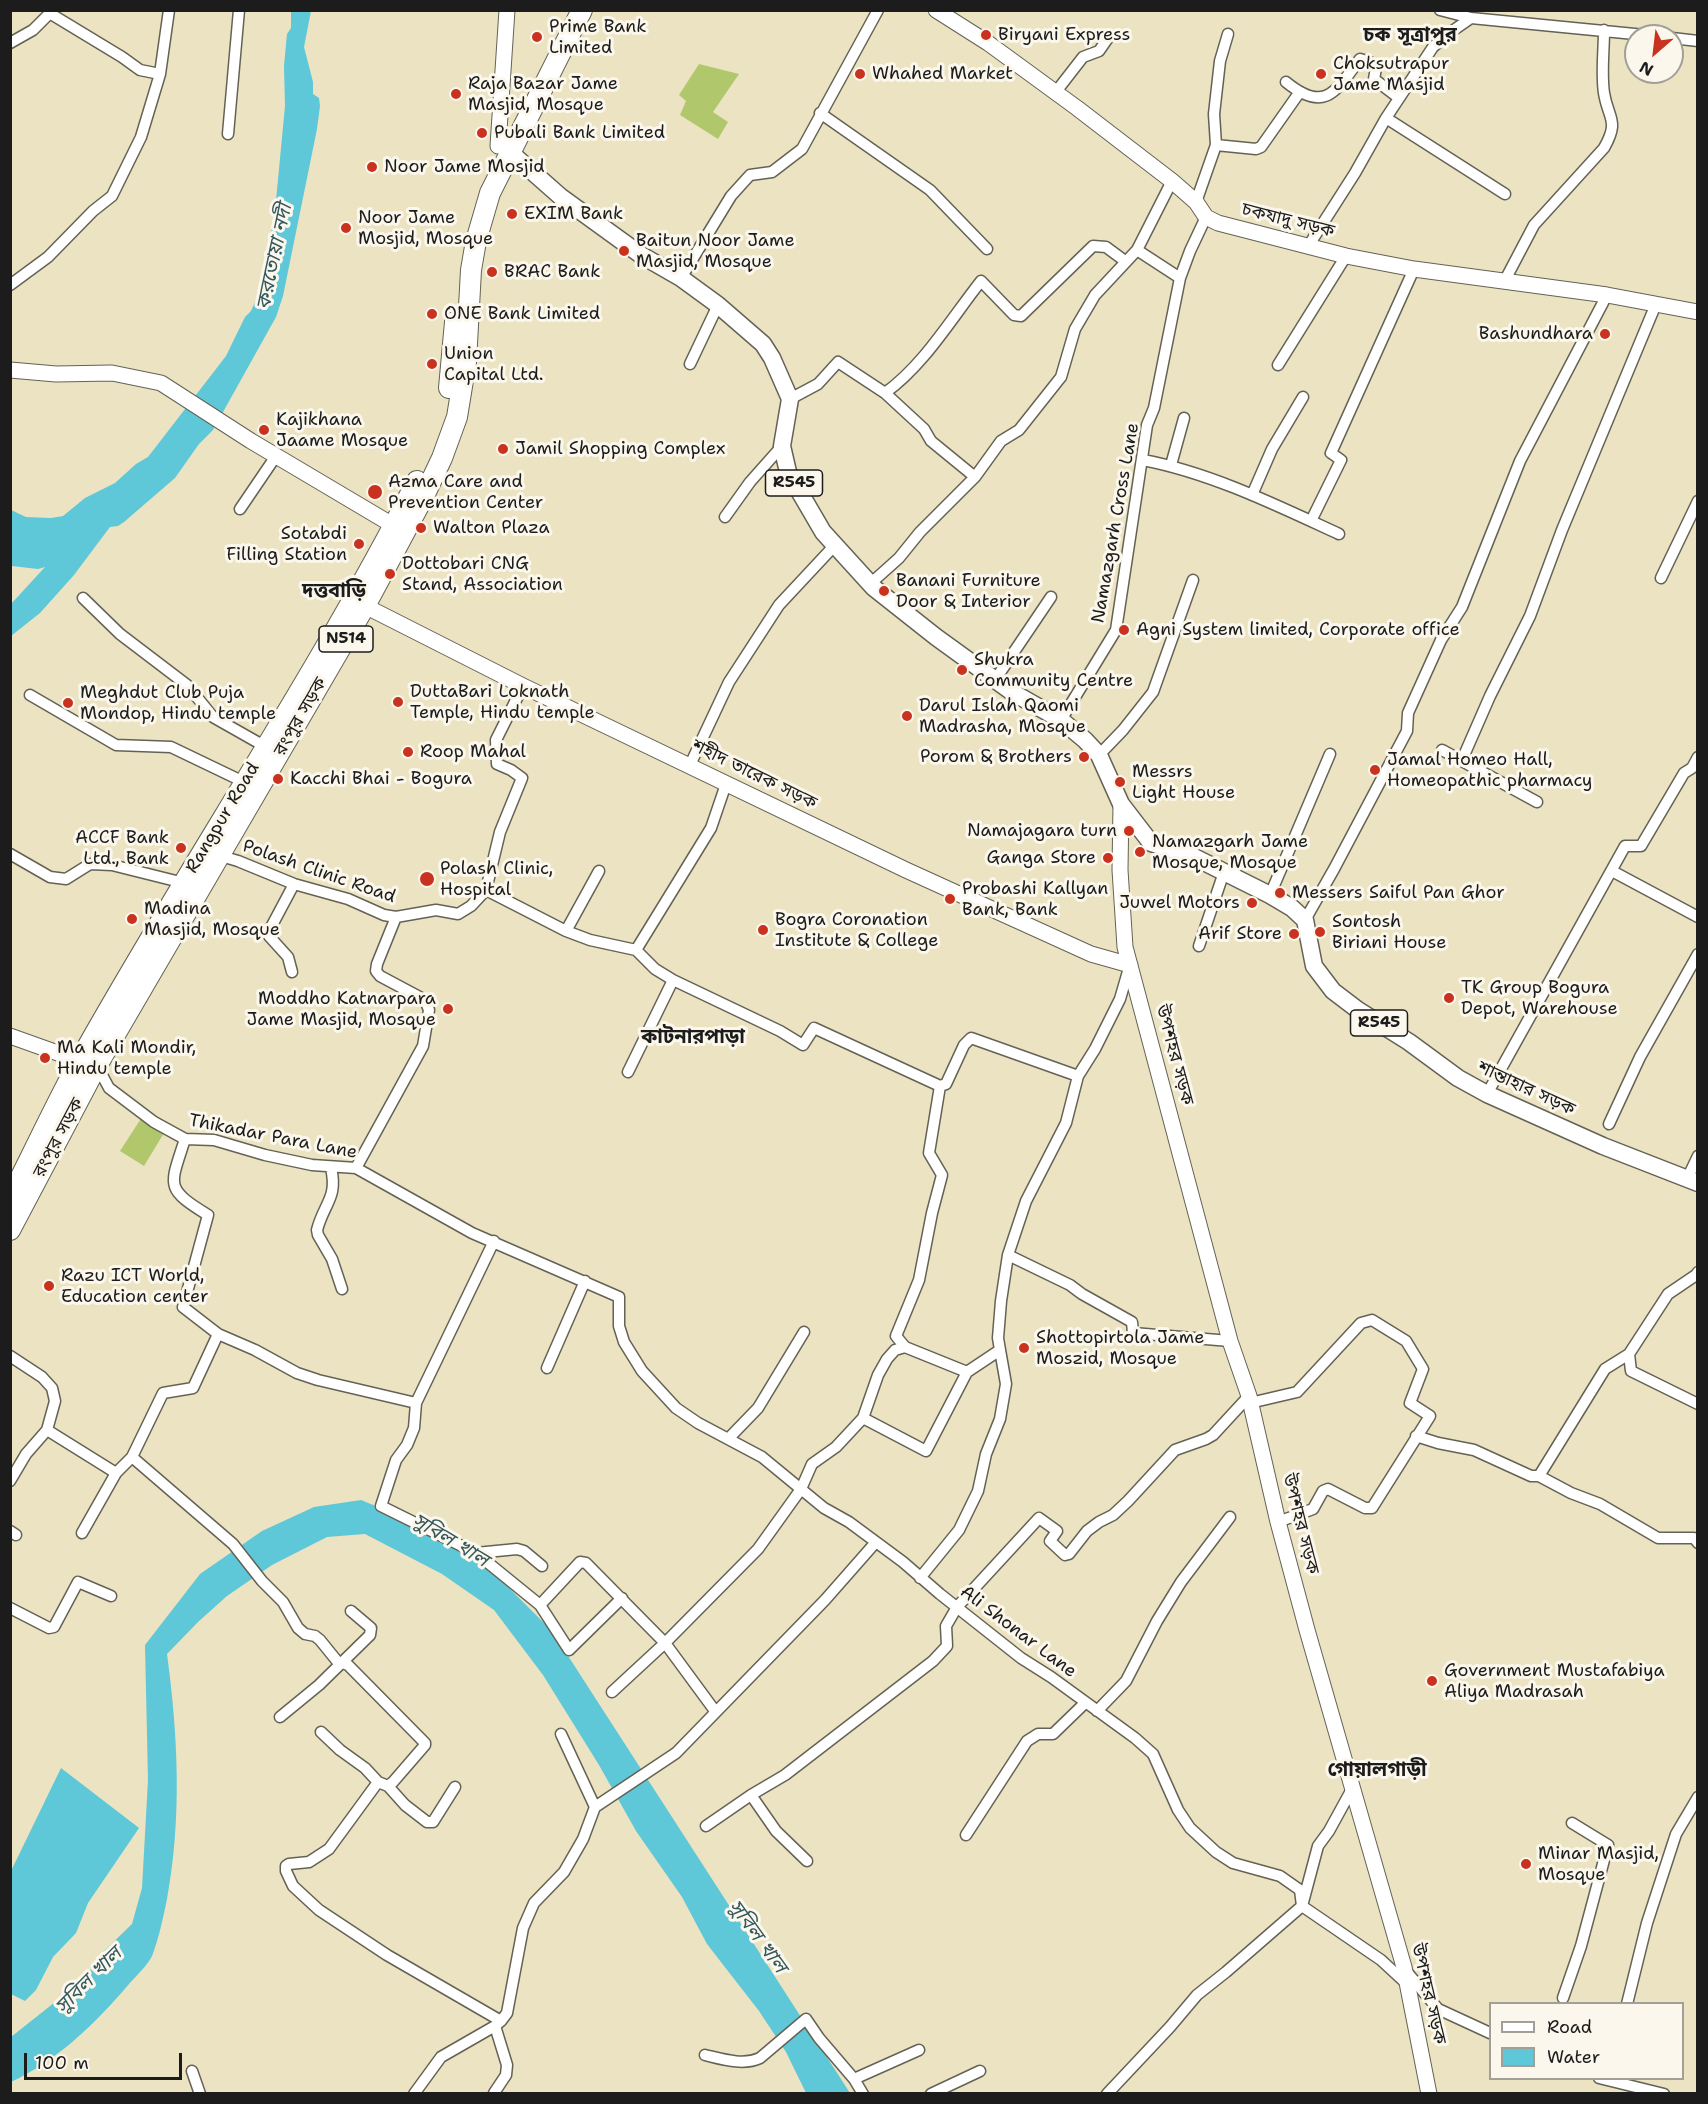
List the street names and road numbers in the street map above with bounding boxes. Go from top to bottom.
street label: চকযাদু সড়ক [1239,199,1337,243]
street label: Namazgarh Cross Lane [1088,421,1144,625]
road number: R545 [766,470,822,496]
road number: N514 [319,626,373,652]
street label: রংপুর সড়ক [270,674,332,760]
street label: শহীদ তারেক সড়ক [688,735,820,815]
street label: Rangpur Road [181,759,265,877]
street label: Polash Clinic Road [240,836,398,908]
street label: উপশহর সড়ক [1150,1002,1198,1108]
road number: R545 [1350,1010,1408,1036]
street label: শান্তাহার সড়ক [1474,1057,1578,1121]
street label: রংপুর সড়ক [29,1095,89,1181]
street label: Thikadar Para Lane [187,1110,359,1164]
street label: উপশহর সড়ক [1277,1471,1323,1577]
street label: Ali Shonar Lane [956,1581,1080,1683]
street label: উপশহর সড়ক [1406,1941,1450,2047]

